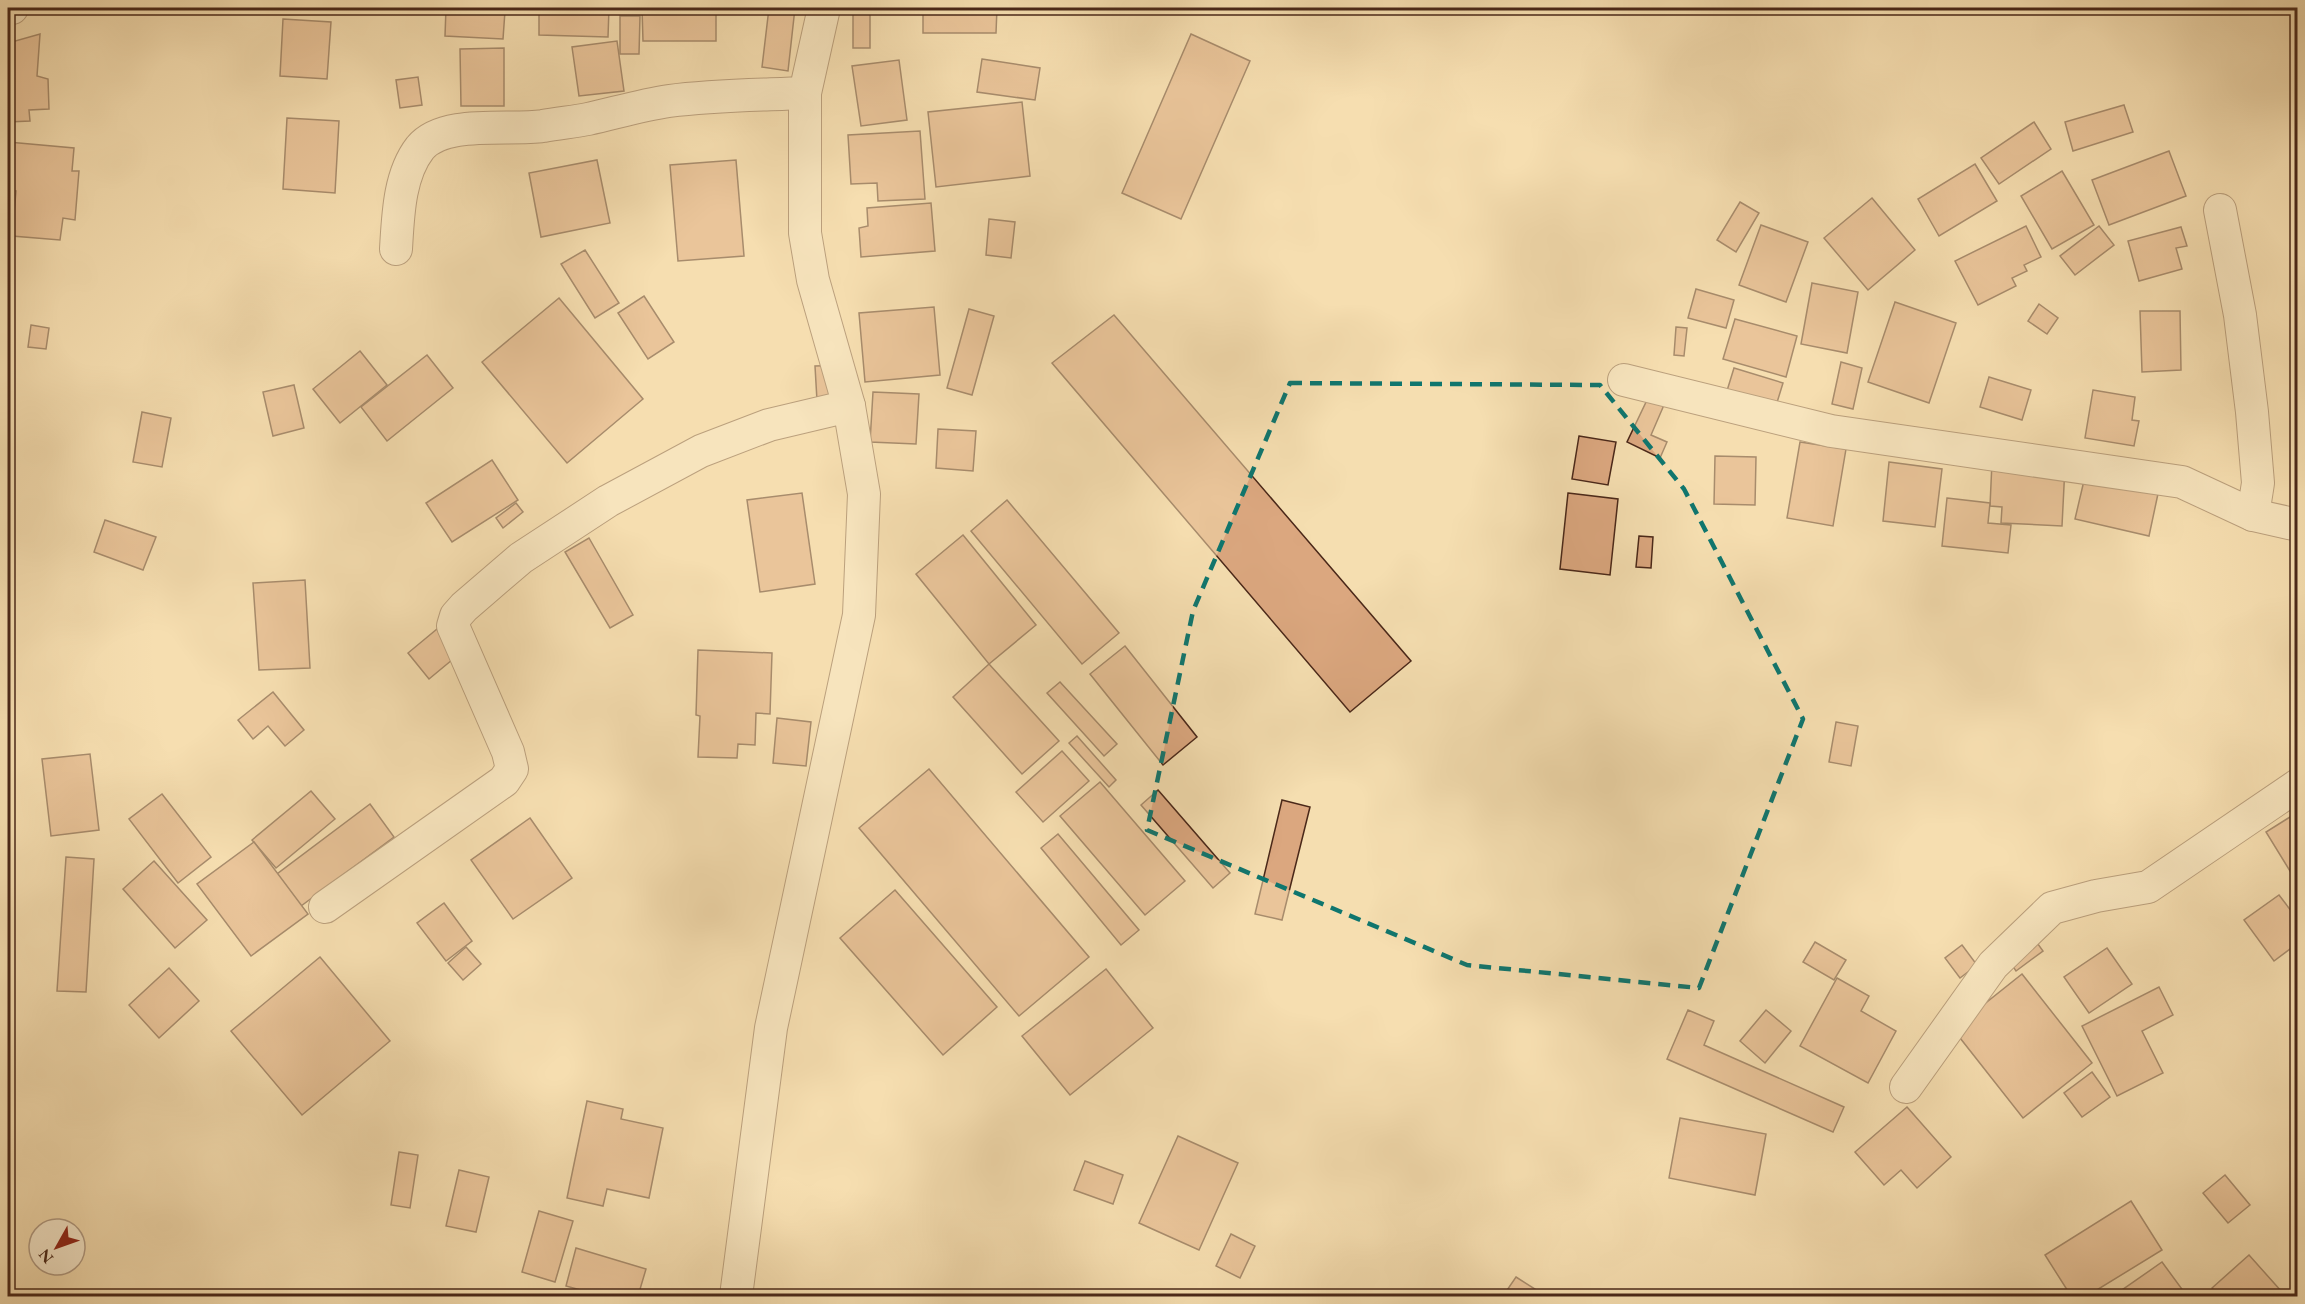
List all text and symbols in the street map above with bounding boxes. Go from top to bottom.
north arrow [27,1217,87,1277]
text: N [34,1245,58,1268]

